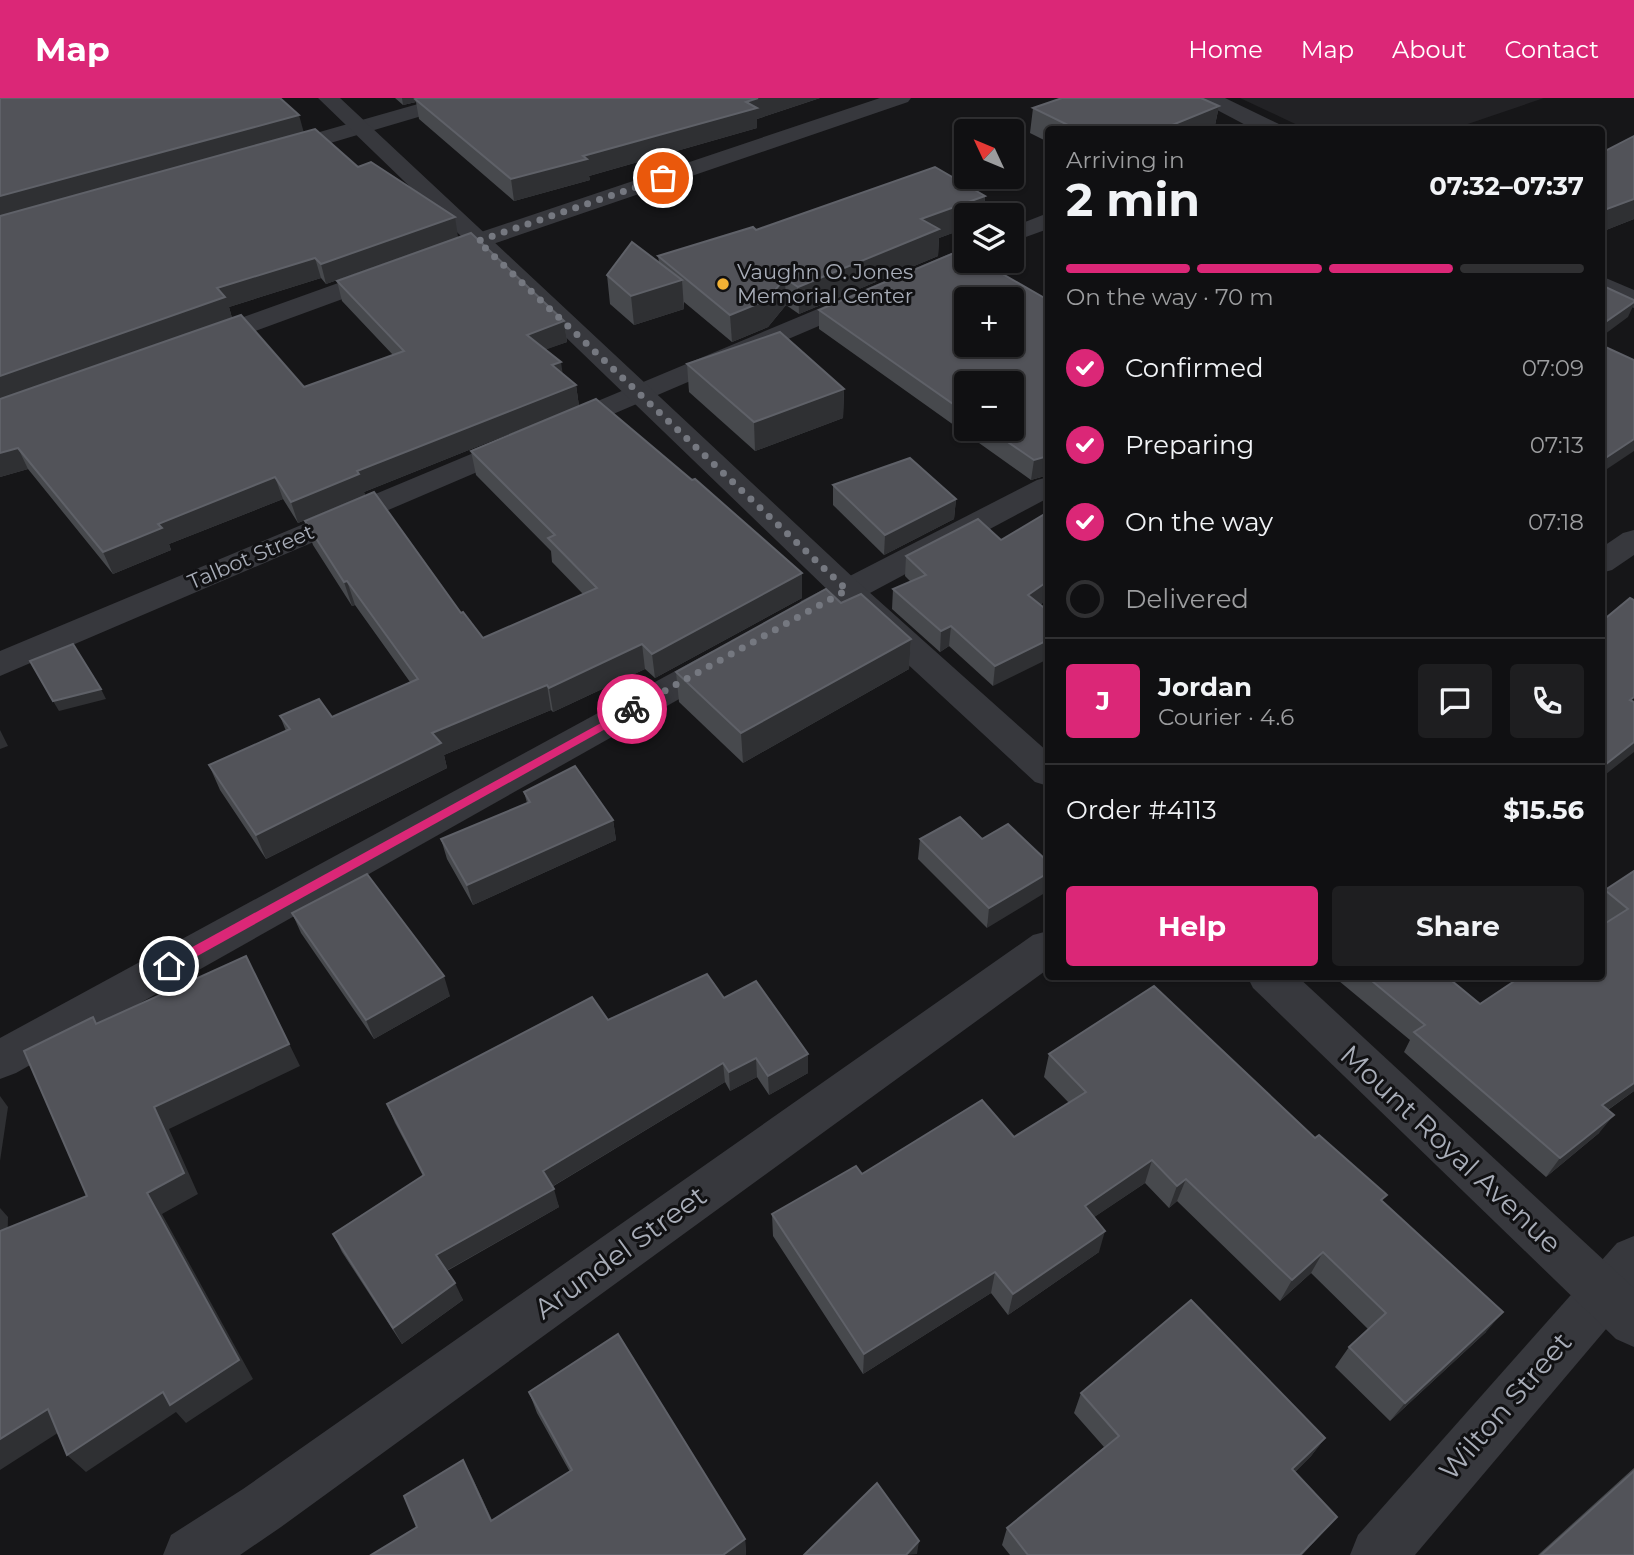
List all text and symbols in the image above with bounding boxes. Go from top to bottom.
text: Map [35,29,110,69]
text: Home [1188,35,1263,64]
text: Map [1301,35,1354,64]
text: About [1392,35,1466,64]
text: Contact [1504,35,1599,64]
north arrow [954,119,1024,189]
map controls [954,119,1024,441]
text: Arriving in [1066,146,1185,174]
pin [633,148,693,208]
icon: bag [644,159,682,197]
text: 07:32–07:37 [1429,170,1584,202]
text: 2 min [1066,171,1200,228]
button: layers [954,203,1024,273]
place label: Vaughn O. Jones Memorial Center [737,259,913,308]
marker: Vaughn O. Jones Memorial Center [715,276,731,292]
text: On the way · 70 m [1066,283,1274,311]
button: + [954,287,1024,357]
icon: check [1066,349,1104,387]
text: Confirmed [1125,352,1264,384]
text: 07:09 [1522,354,1584,382]
button: − [954,371,1024,441]
icon: check [1066,426,1104,464]
text: Preparing [1125,429,1254,461]
text: 07:13 [1530,431,1584,459]
icon: check [1066,503,1104,541]
text: On the way [1125,506,1273,538]
text: 07:18 [1528,508,1584,536]
street label: Talbot Street [184,519,318,594]
text: Delivered [1125,583,1249,615]
button: chat [1418,664,1492,738]
button: phone [1510,664,1584,738]
text: Jordan [1158,671,1252,703]
courier [597,674,667,744]
text: J [1096,685,1110,717]
icon: bike [613,690,651,728]
text: Courier · 4.6 [1158,703,1294,731]
text: Order #4113 [1066,794,1217,826]
text: $15.56 [1503,794,1584,826]
button: Help [1066,886,1318,966]
button: Share [1332,886,1584,966]
pin [139,936,199,996]
icon: home [150,947,188,985]
street label: Mount Royal Avenue [1333,1038,1569,1260]
street label: Arundel Street [527,1178,713,1326]
street label: Wilton Street [1432,1325,1578,1487]

